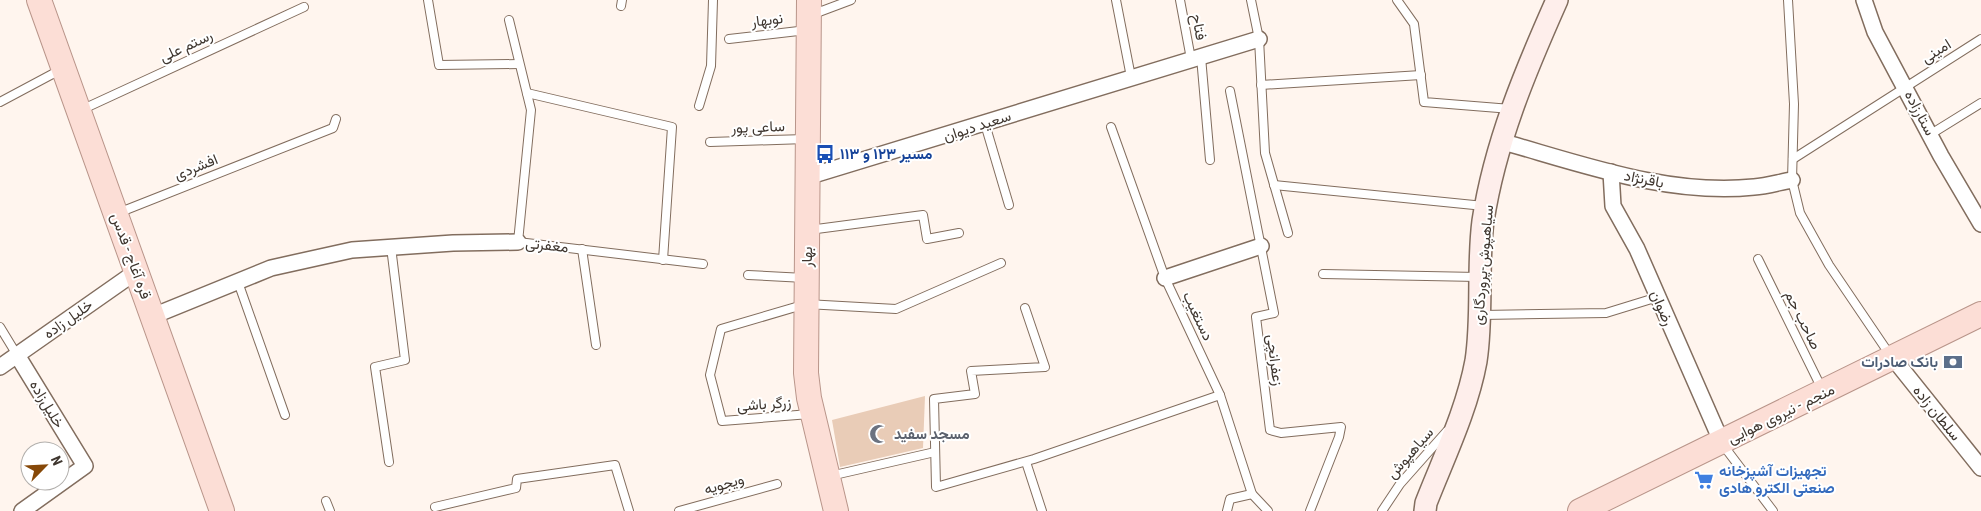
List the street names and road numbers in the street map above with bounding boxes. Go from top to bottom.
street label: نوبهار [749,9,784,31]
street label: فتاح [1186,12,1210,42]
street label: رستم علی [157,26,216,67]
street label: امینی [1918,35,1955,68]
street label: ستارزاده [1901,88,1939,139]
street label: سعید دیوان [941,107,1013,145]
street label: ساعی پور [730,117,786,138]
street label: افشردی [172,150,221,185]
street label: باقرنژاد [1623,166,1665,192]
street label: سیاهپوش-پروردگاری [1469,204,1498,326]
street label: قره آغاج - قدس [105,210,155,302]
street label: مغفرتی [524,234,569,257]
street label: بهار [798,247,816,268]
street label: دستغیب [1179,288,1217,344]
street label: رضوان [1647,288,1677,328]
street label: صاحب جم [1780,288,1825,353]
street label: خلیل زاده [40,296,96,342]
street label: زعفرانچی [1262,333,1287,387]
street label: خلیل‌زاده [26,377,68,431]
street label: منجم - نیروی هوایی [1725,380,1838,449]
street label: سلطان زاده [1909,382,1965,444]
street label: زرگر باشی [736,393,792,416]
street label: سیاهپوش [1383,423,1438,483]
street label: ویجویه [702,470,746,498]

